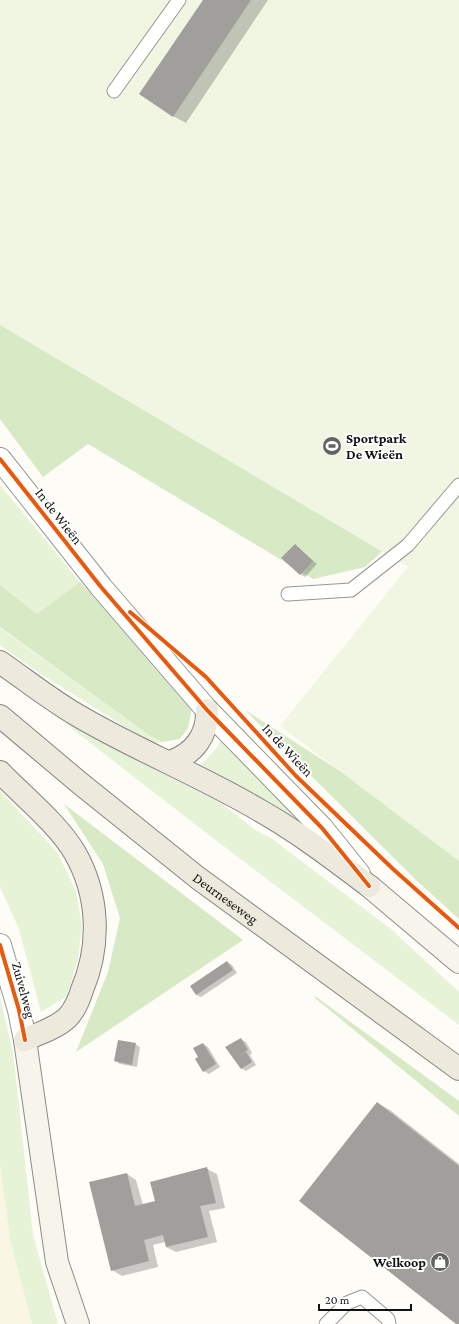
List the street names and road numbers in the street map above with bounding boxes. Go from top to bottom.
street label: In de Wieën [32,485,86,548]
street label: In de Wieën [259,720,317,780]
street label: Deurneseweg [190,869,261,927]
street label: Zuivelweg [9,960,39,1020]

